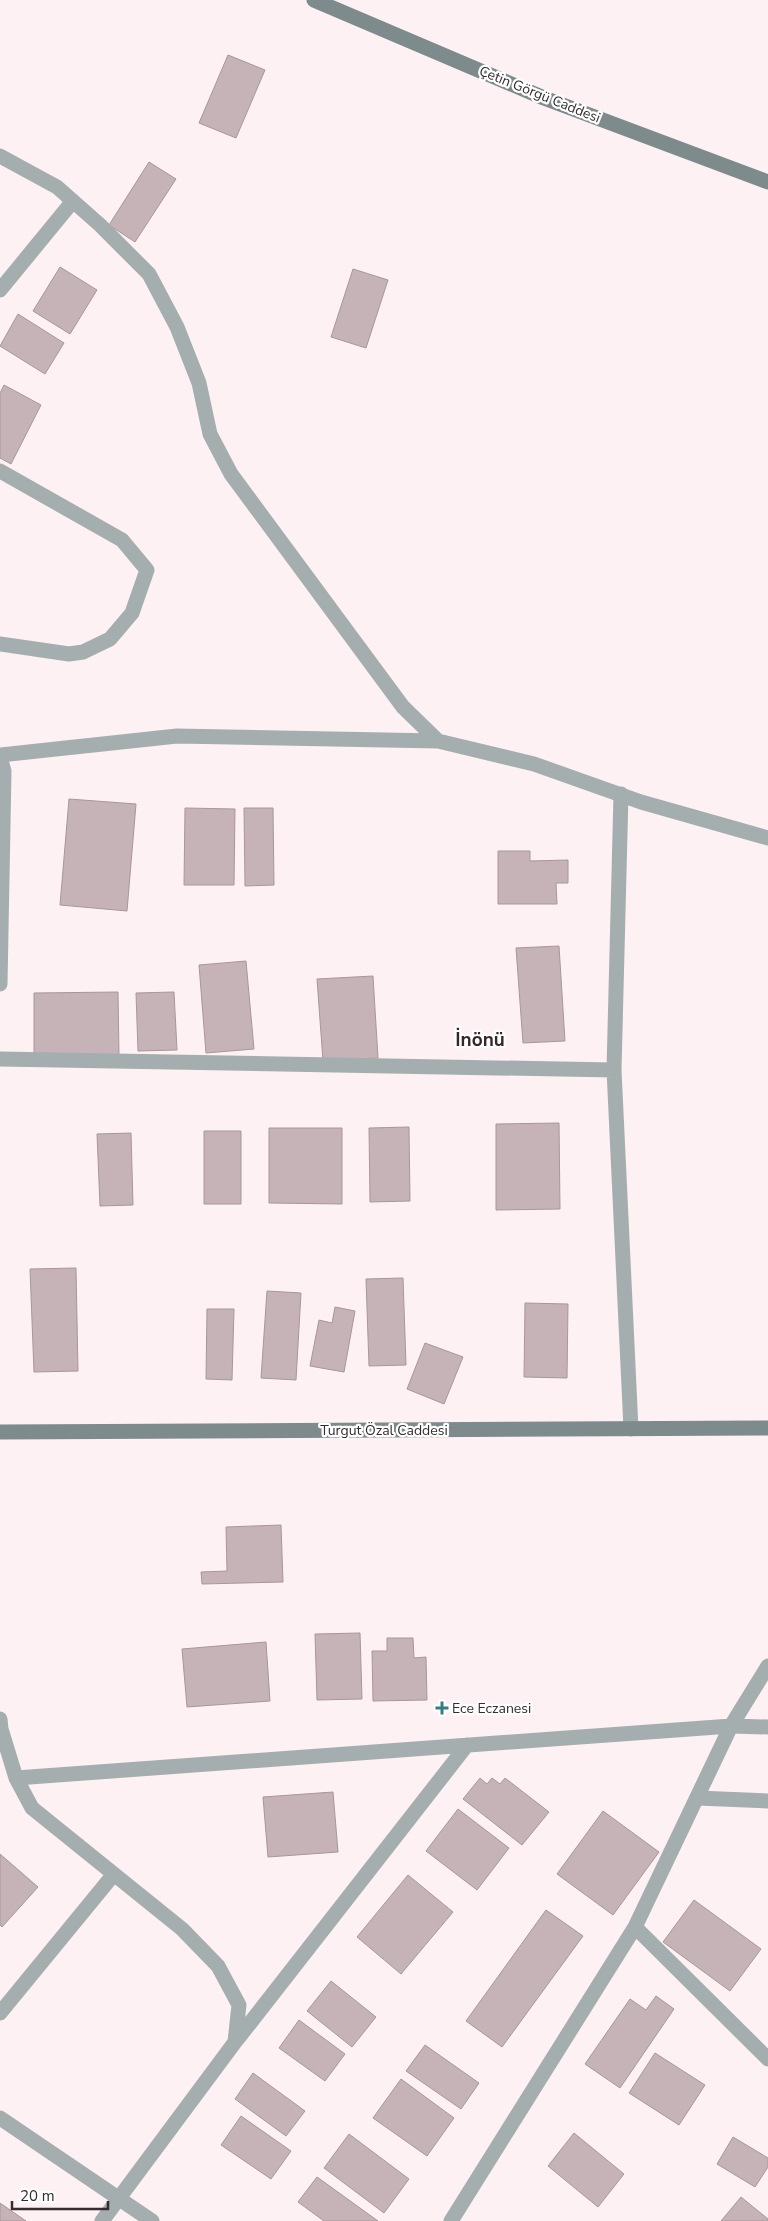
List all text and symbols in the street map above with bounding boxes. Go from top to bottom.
street label: Çetin Görgü Caddesi [476,61,603,127]
district label: İnönü [455,1027,505,1053]
street label: Turgut Özal Caddesi [320,1421,448,1440]
place label: Ece Eczanesi [452,1699,531,1718]
marker: Ece Eczanesi [436,1702,448,1714]
scale bar [12,2178,109,2210]
text: 20 m [20,2186,55,2206]

